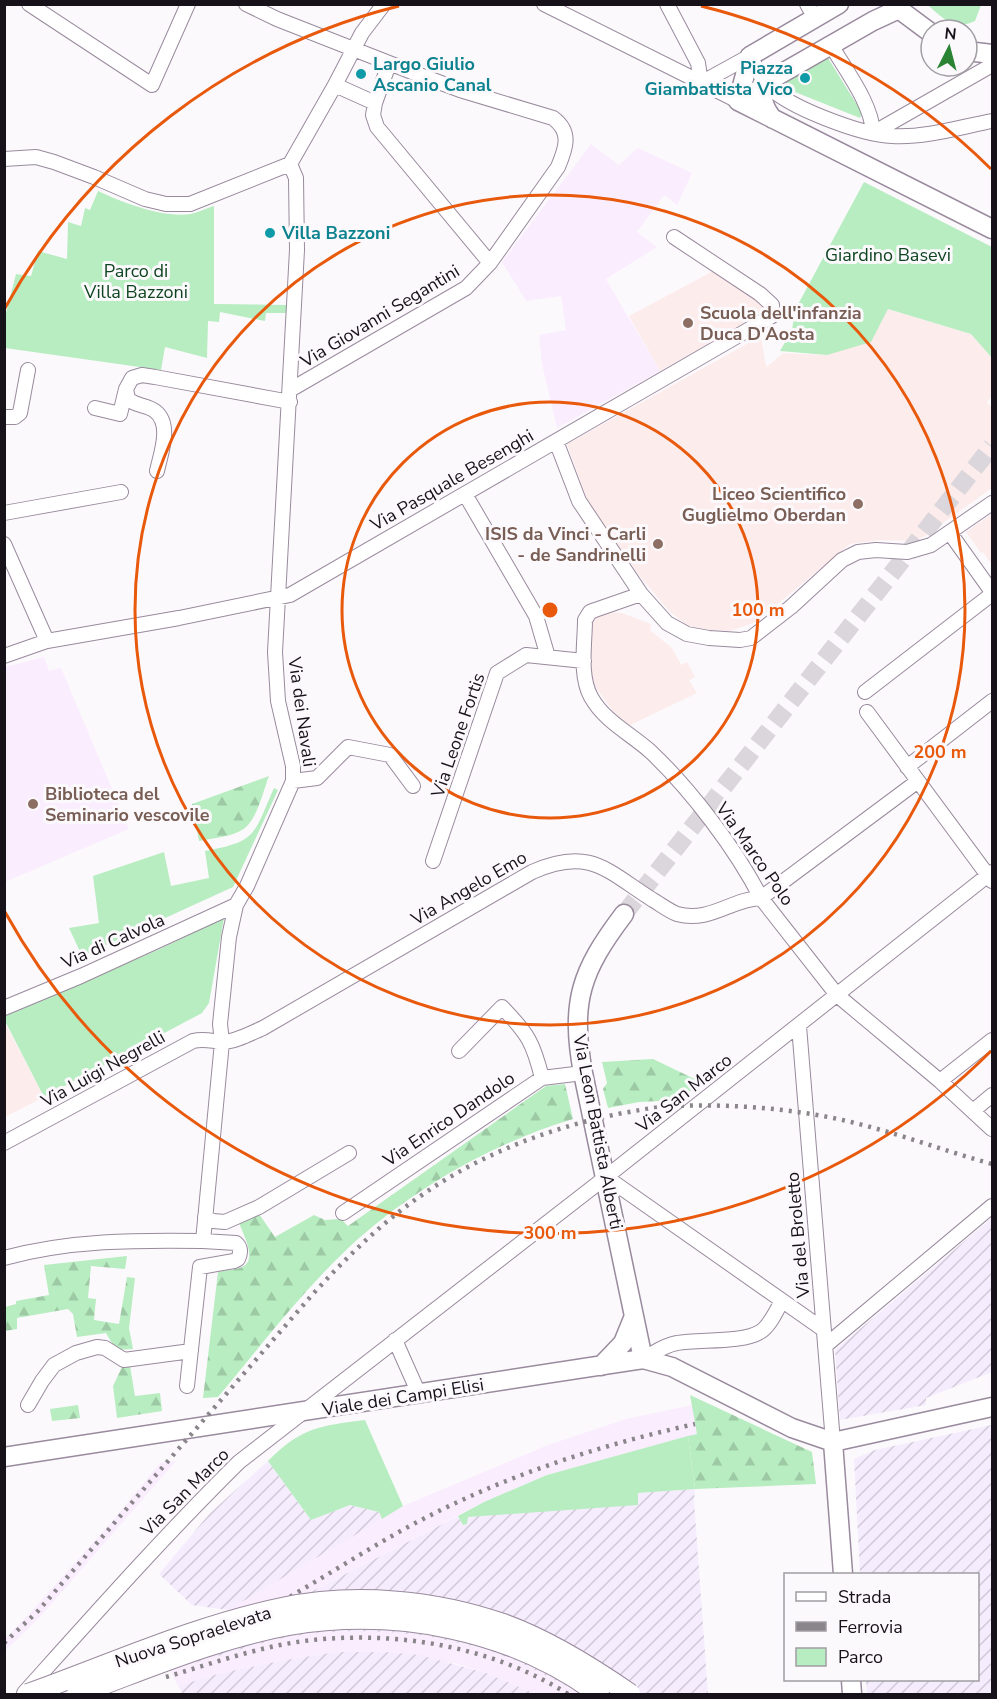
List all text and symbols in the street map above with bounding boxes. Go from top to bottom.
north arrow [919,18,979,78]
text: N [943,23,958,46]
place label: Largo Giulio Ascanio Canal [373,52,492,97]
place label: Piazza Giambattista Vico [645,56,793,101]
marker: Largo Giulio Ascanio Canal [354,67,368,81]
marker: Piazza Giambattista Vico [798,71,812,85]
place label: Villa Bazzoni [281,221,390,245]
marker: Villa Bazzoni [263,226,277,240]
park label: Giardino Basevi [825,243,951,267]
park label: Parco di Villa Bazzoni [83,259,188,304]
street label: Via Giovanni Segantini [295,259,464,374]
place label: Scuola dell'infanzia Duca D'Aosta [700,301,862,346]
marker: Scuola dell'infanzia Duca D'Aosta [681,316,695,330]
street label: Via Pasquale Besenghi [365,423,538,537]
place label: Liceo Scientifico Guglielmo Oberdan [682,482,846,527]
marker: Liceo Scientifico Guglielmo Oberdan [851,497,865,511]
place label: ISIS da Vinci - Carli - de Sandrinelli [485,522,646,567]
marker: ISIS da Vinci - Carli - de Sandrinelli [651,537,665,551]
text: 100 m [731,598,785,622]
centre of rings [540,600,560,620]
street label: Via dei Navali [282,655,322,768]
street label: Via Leone Fortis [425,670,491,801]
text: 200 m [913,740,967,764]
place label: Biblioteca del Seminario vescovile [45,782,210,827]
marker: Biblioteca del Seminario vescovile [26,797,40,811]
street label: Via Marco Polo [710,797,800,910]
street label: Via Angelo Emo [406,845,531,931]
street label: Via di Calvola [57,908,168,975]
street label: Via Luigi Negrelli [36,1025,169,1113]
street label: Via Leon Battista Alberti [567,1032,629,1232]
street label: Via San Marco [630,1048,737,1139]
street label: Via Enrico Dandolo [378,1066,519,1172]
street label: Via del Broletto [781,1171,816,1300]
text: 300 m [523,1221,577,1245]
street label: Viale dei Campi Elisi [319,1372,486,1422]
street label: Via San Marco [135,1443,234,1542]
legend [784,1573,979,1681]
text: Strada [838,1585,891,1609]
street label: Nuova Sopraelevata [112,1600,274,1674]
text: Ferrovia [838,1615,903,1639]
text: Parco [838,1645,883,1669]

